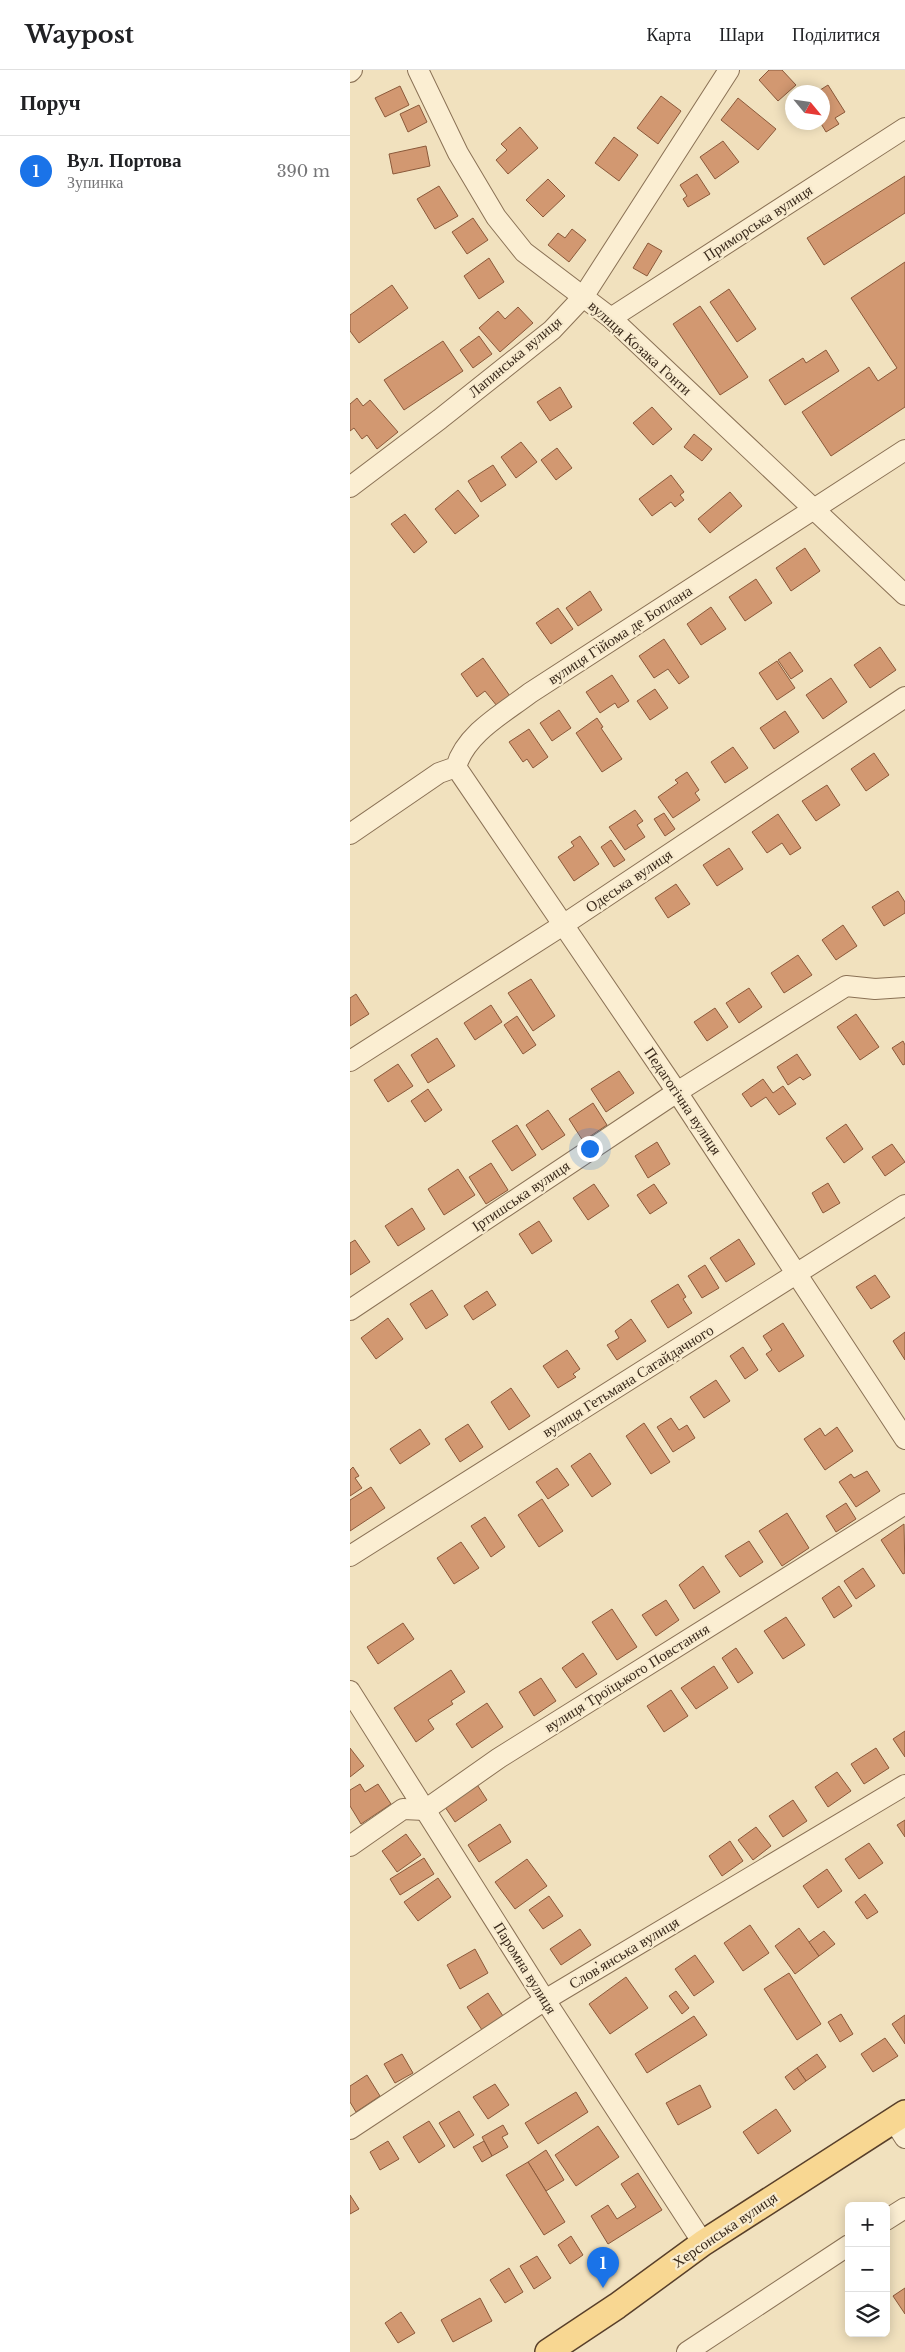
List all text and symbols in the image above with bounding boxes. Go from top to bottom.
text: Waypost [25,20,134,49]
text: Карта [647,24,691,46]
text: Шари [719,24,764,46]
text: Поділитися [792,24,880,46]
north arrow [785,85,830,130]
text: Поруч [20,90,81,116]
text: Вул. Портова [67,149,182,172]
text: 1 [33,161,39,181]
text: 390 m [277,161,330,181]
text: Зупинка [67,172,123,192]
street label: Приморська вулиця [700,180,816,265]
street label: вулиця Козака Гонти [585,296,696,399]
street label: Лапинська вулиця [464,312,565,401]
street label: вулиця Гійома де Боплана [544,581,696,688]
street label: Одеська вулиця [582,845,676,917]
street label: Педагогічна вулиця [640,1043,726,1158]
your location [577,1136,603,1162]
street label: Іртишська вулиця [468,1156,573,1235]
street label: вулиця Гетьмана Сагайдачного [539,1320,717,1441]
street label: вулиця Троїцького Повстання [541,1619,713,1736]
street label: Словʼянська вулиця [565,1912,682,1993]
street label: Паромна вулиця [490,1918,561,2017]
street label: Херсонська вулиця [669,2187,781,2272]
map controls [845,2202,890,2337]
button: + [845,2202,890,2247]
pin: 1 [587,2247,619,2288]
button: − [845,2247,890,2292]
button: layers [845,2292,890,2337]

